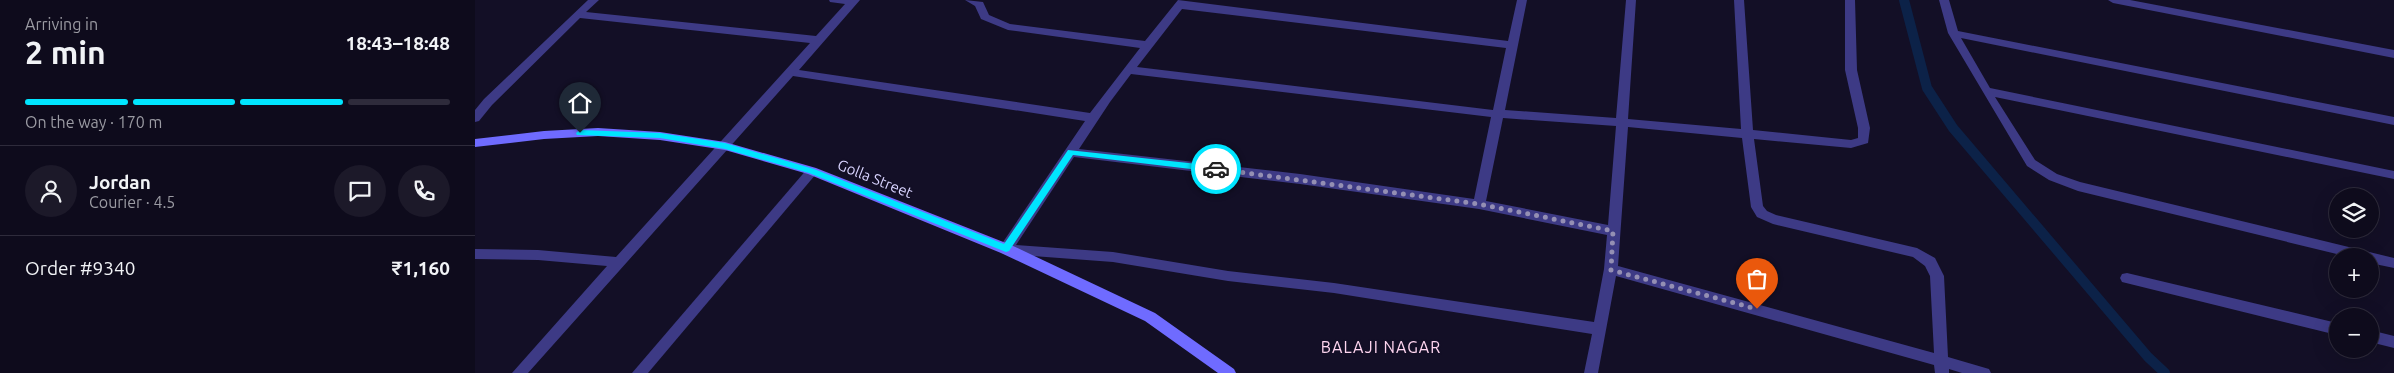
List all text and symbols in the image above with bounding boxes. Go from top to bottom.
text: Arriving in [25,15,98,33]
text: 18:43–18:48 [345,32,450,54]
text: 2 min [25,34,106,70]
pin [559,82,601,133]
icon: home [566,89,594,117]
text: On the way · 170 m [25,113,162,131]
courier [1191,144,1241,194]
icon: car [1202,155,1230,183]
street label: Golla Street [835,156,915,201]
button: person [25,165,77,217]
button: chat [334,165,386,217]
button: phone [398,165,450,217]
text: Jordan [89,171,151,193]
map controls [2329,188,2379,358]
button: layers [2329,188,2379,238]
text: Courier · 4.5 [89,193,175,211]
button: + [2329,248,2379,298]
text: Order #9340 [25,257,135,279]
text: ₹1,160 [392,257,450,279]
pin [1736,258,1778,309]
icon: bag [1743,265,1771,293]
button: − [2329,308,2379,358]
district label: BALAJI NAGAR [1321,338,1441,356]

